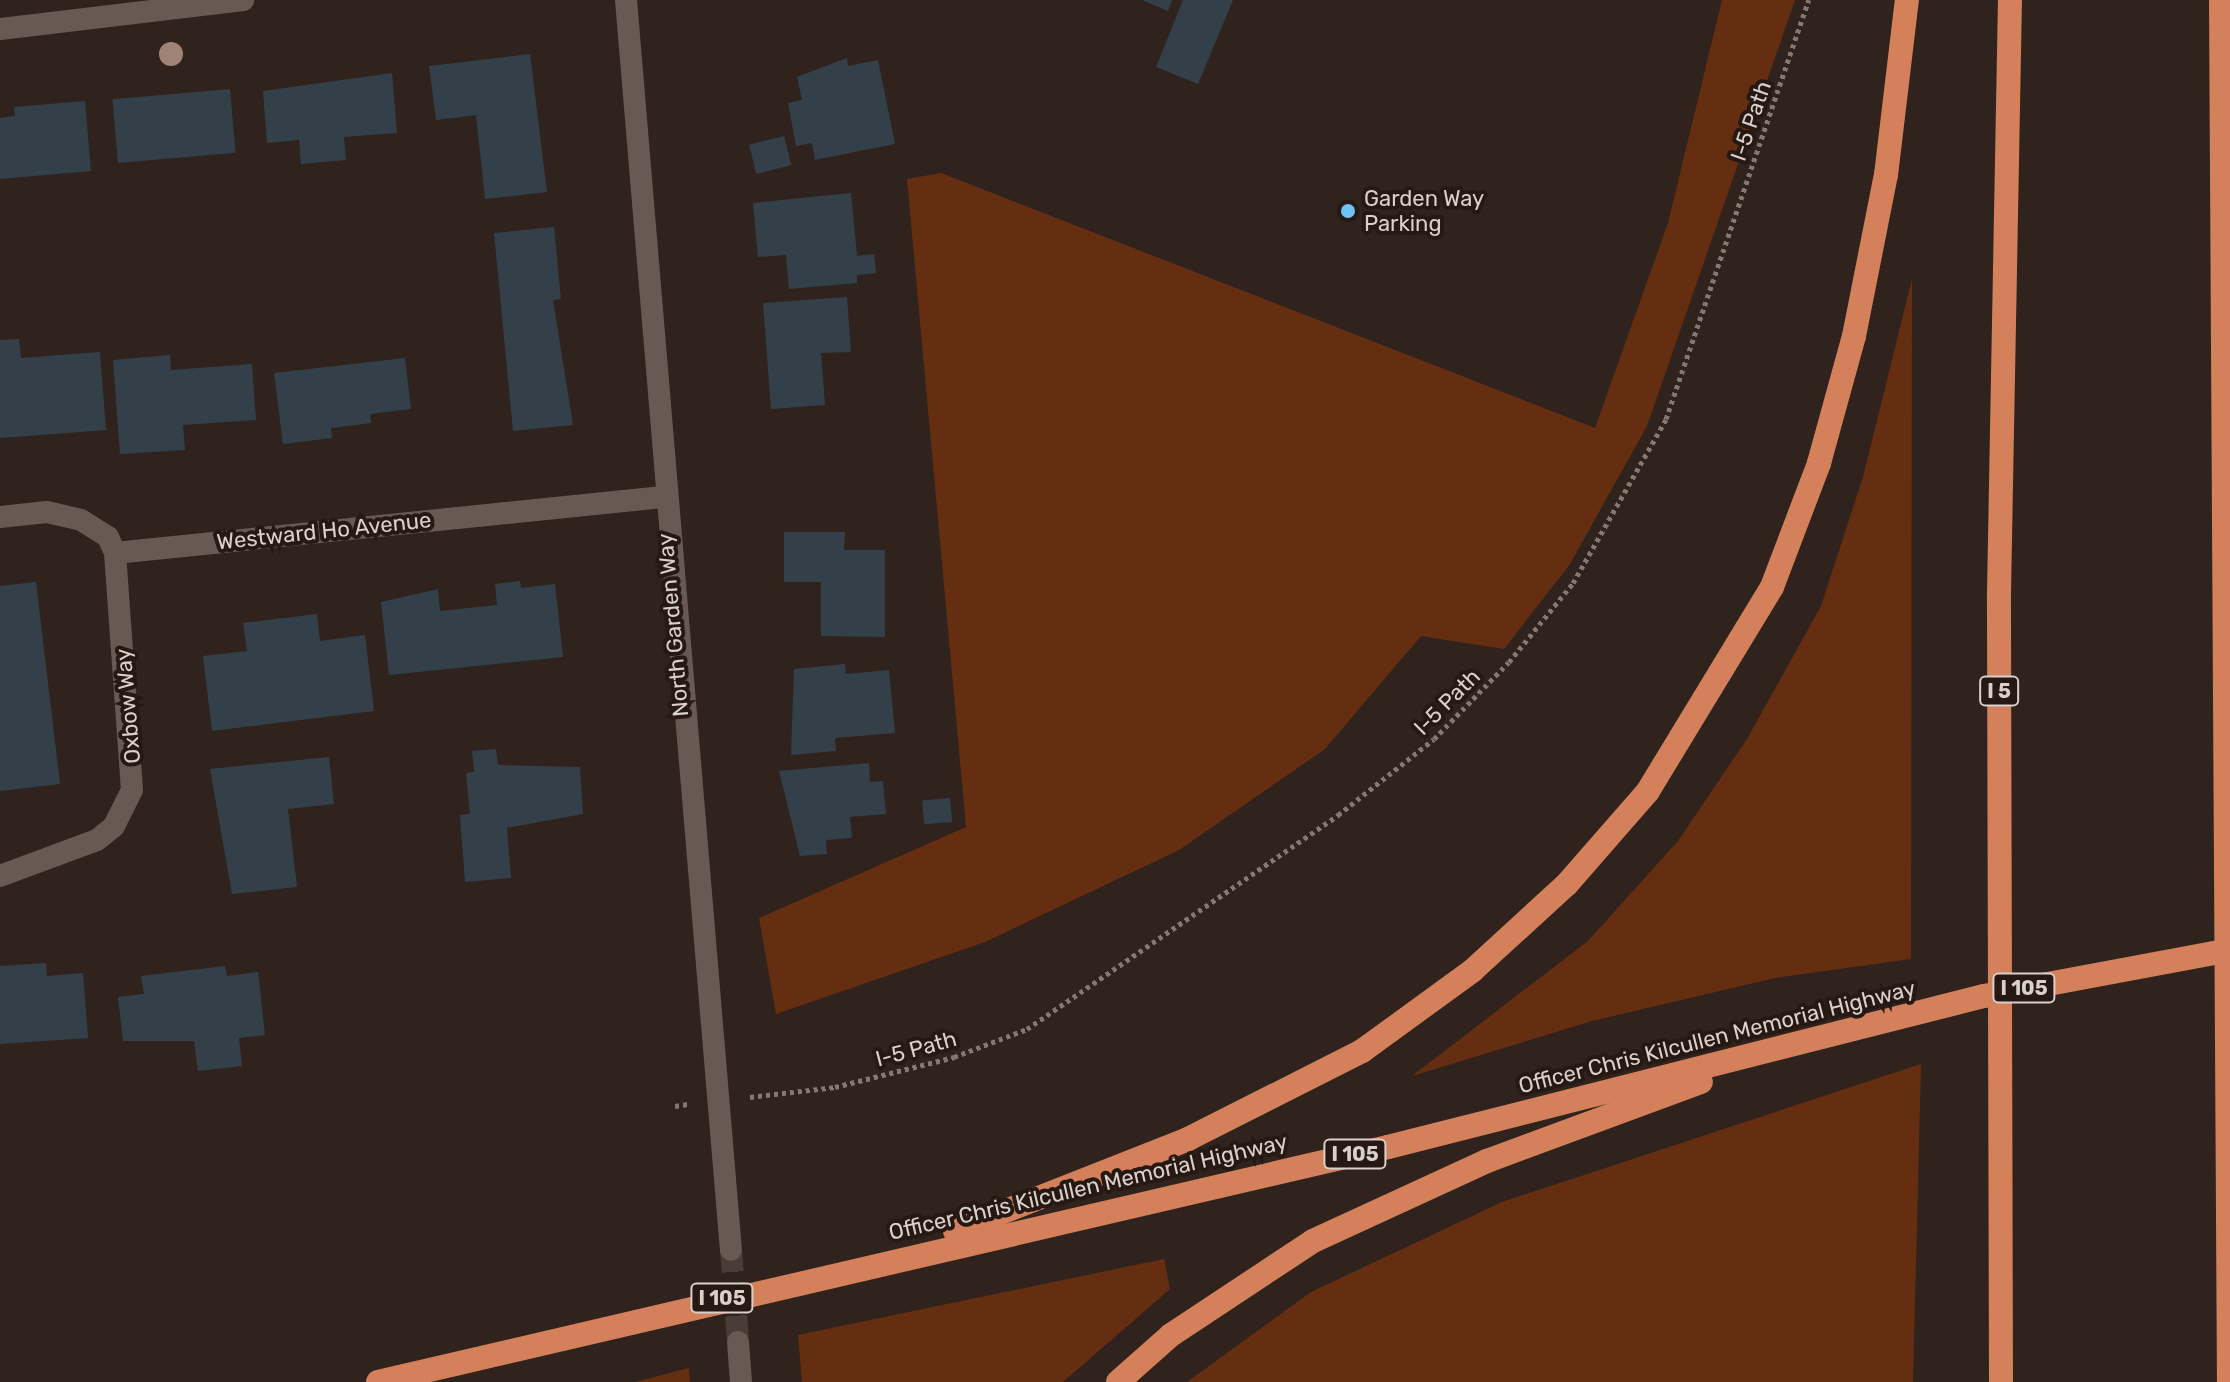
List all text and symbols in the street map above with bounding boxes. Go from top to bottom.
street label: I-5 Path [1725,78,1777,164]
place label: Garden Way Parking [1364,185,1485,236]
marker: Garden Way Parking [1339,202,1357,220]
street label: Westward Ho Avenue [215,507,433,555]
street label: North Garden Way [652,532,694,718]
street label: Oxbow Way [110,647,146,765]
street label: I-5 Path [1408,663,1486,741]
road number: I 5 [1979,675,2019,707]
road number: I 105 [1992,972,2056,1004]
street label: Officer Chris Kilcullen Memorial Highway [1516,975,1918,1099]
street label: I-5 Path [873,1026,959,1072]
street label: Officer Chris Kilcullen Memorial Highway [886,1128,1290,1246]
road number: I 105 [1323,1138,1387,1170]
road number: I 105 [690,1282,754,1314]

